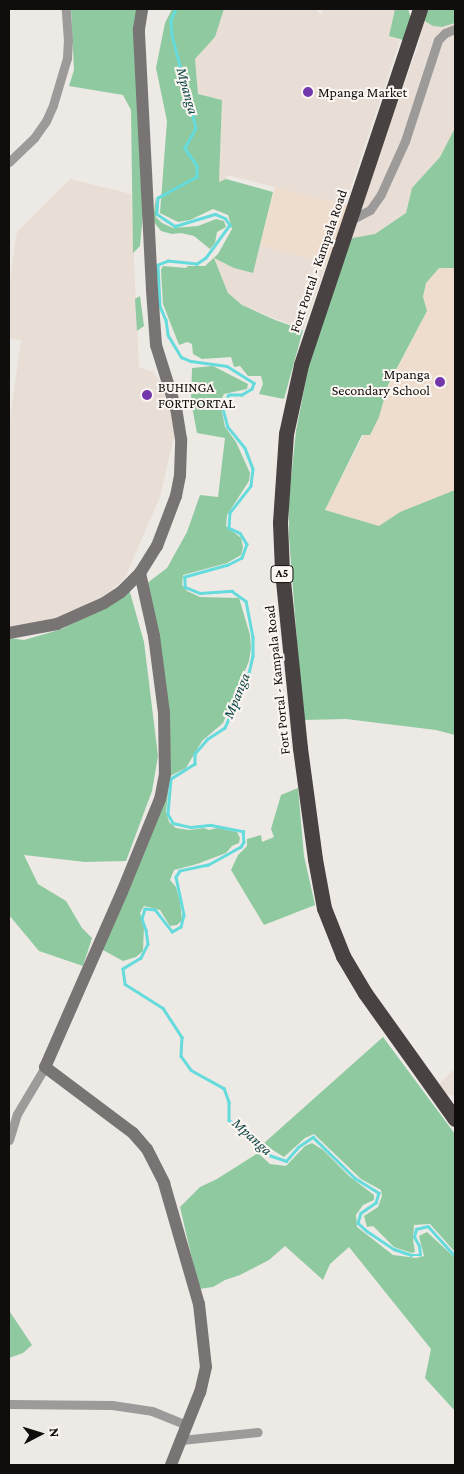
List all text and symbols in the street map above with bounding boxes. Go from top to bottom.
water label: Mpanga [172,66,202,116]
place label: Mpanga Market [318,84,407,100]
marker: Mpanga Market [302,86,314,98]
street label: Fort Portal - Kampala Road [286,187,350,335]
place label: Mpanga Secondary School [332,366,430,398]
marker: Mpanga Secondary School [434,376,446,388]
place label: BUHINGA FORTPORTAL [158,379,235,412]
marker: BUHINGA FORTPORTAL [140,388,154,402]
road number: A5 [270,564,294,584]
street label: Fort Portal - Kampala Road [261,604,293,756]
water label: Mpanga [220,670,254,722]
water label: Mpanga [228,1114,276,1160]
north arrow [15,1409,65,1459]
text: N [47,1427,63,1438]

